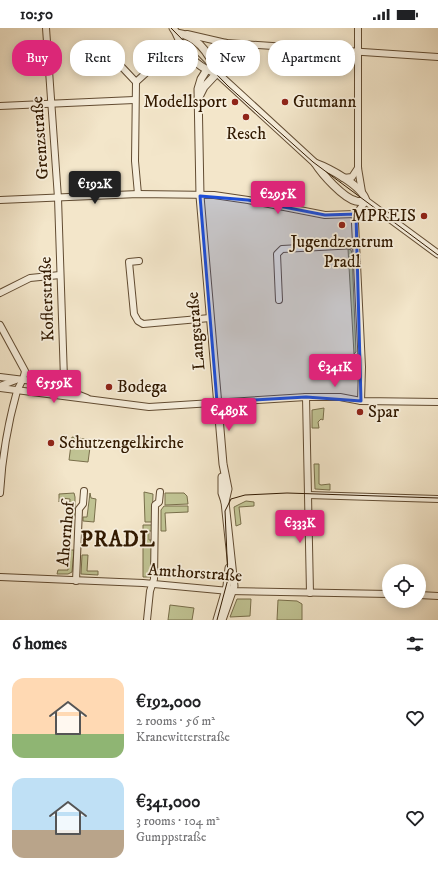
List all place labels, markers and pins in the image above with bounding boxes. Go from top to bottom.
place label: Modellsport [144,91,228,113]
place label: Gutmann [293,91,356,113]
marker: Modellsport [230,97,240,107]
marker: Gutmann [280,97,290,107]
marker: Resch [241,112,251,122]
place label: Resch [226,123,266,145]
pin: €192K [67,171,123,205]
pin: €295K [250,181,306,215]
place label: MPREIS [351,205,416,227]
marker: MPREIS [419,211,429,221]
marker: Jugendzentrum Pradl [337,220,347,230]
place label: Jugendzentrum Pradl [288,231,394,273]
pin: €341K [307,354,363,388]
pin: €559K [26,370,82,404]
place label: Bodega [117,376,168,398]
marker: Bodega [104,382,114,392]
pin: €489K [201,398,257,432]
place label: Spar [368,401,400,423]
marker: Spar [355,407,365,417]
place label: Schutzengelkirche [59,432,184,454]
marker: Schutzengelkirche [46,438,56,448]
pin: €333K [272,510,328,544]

